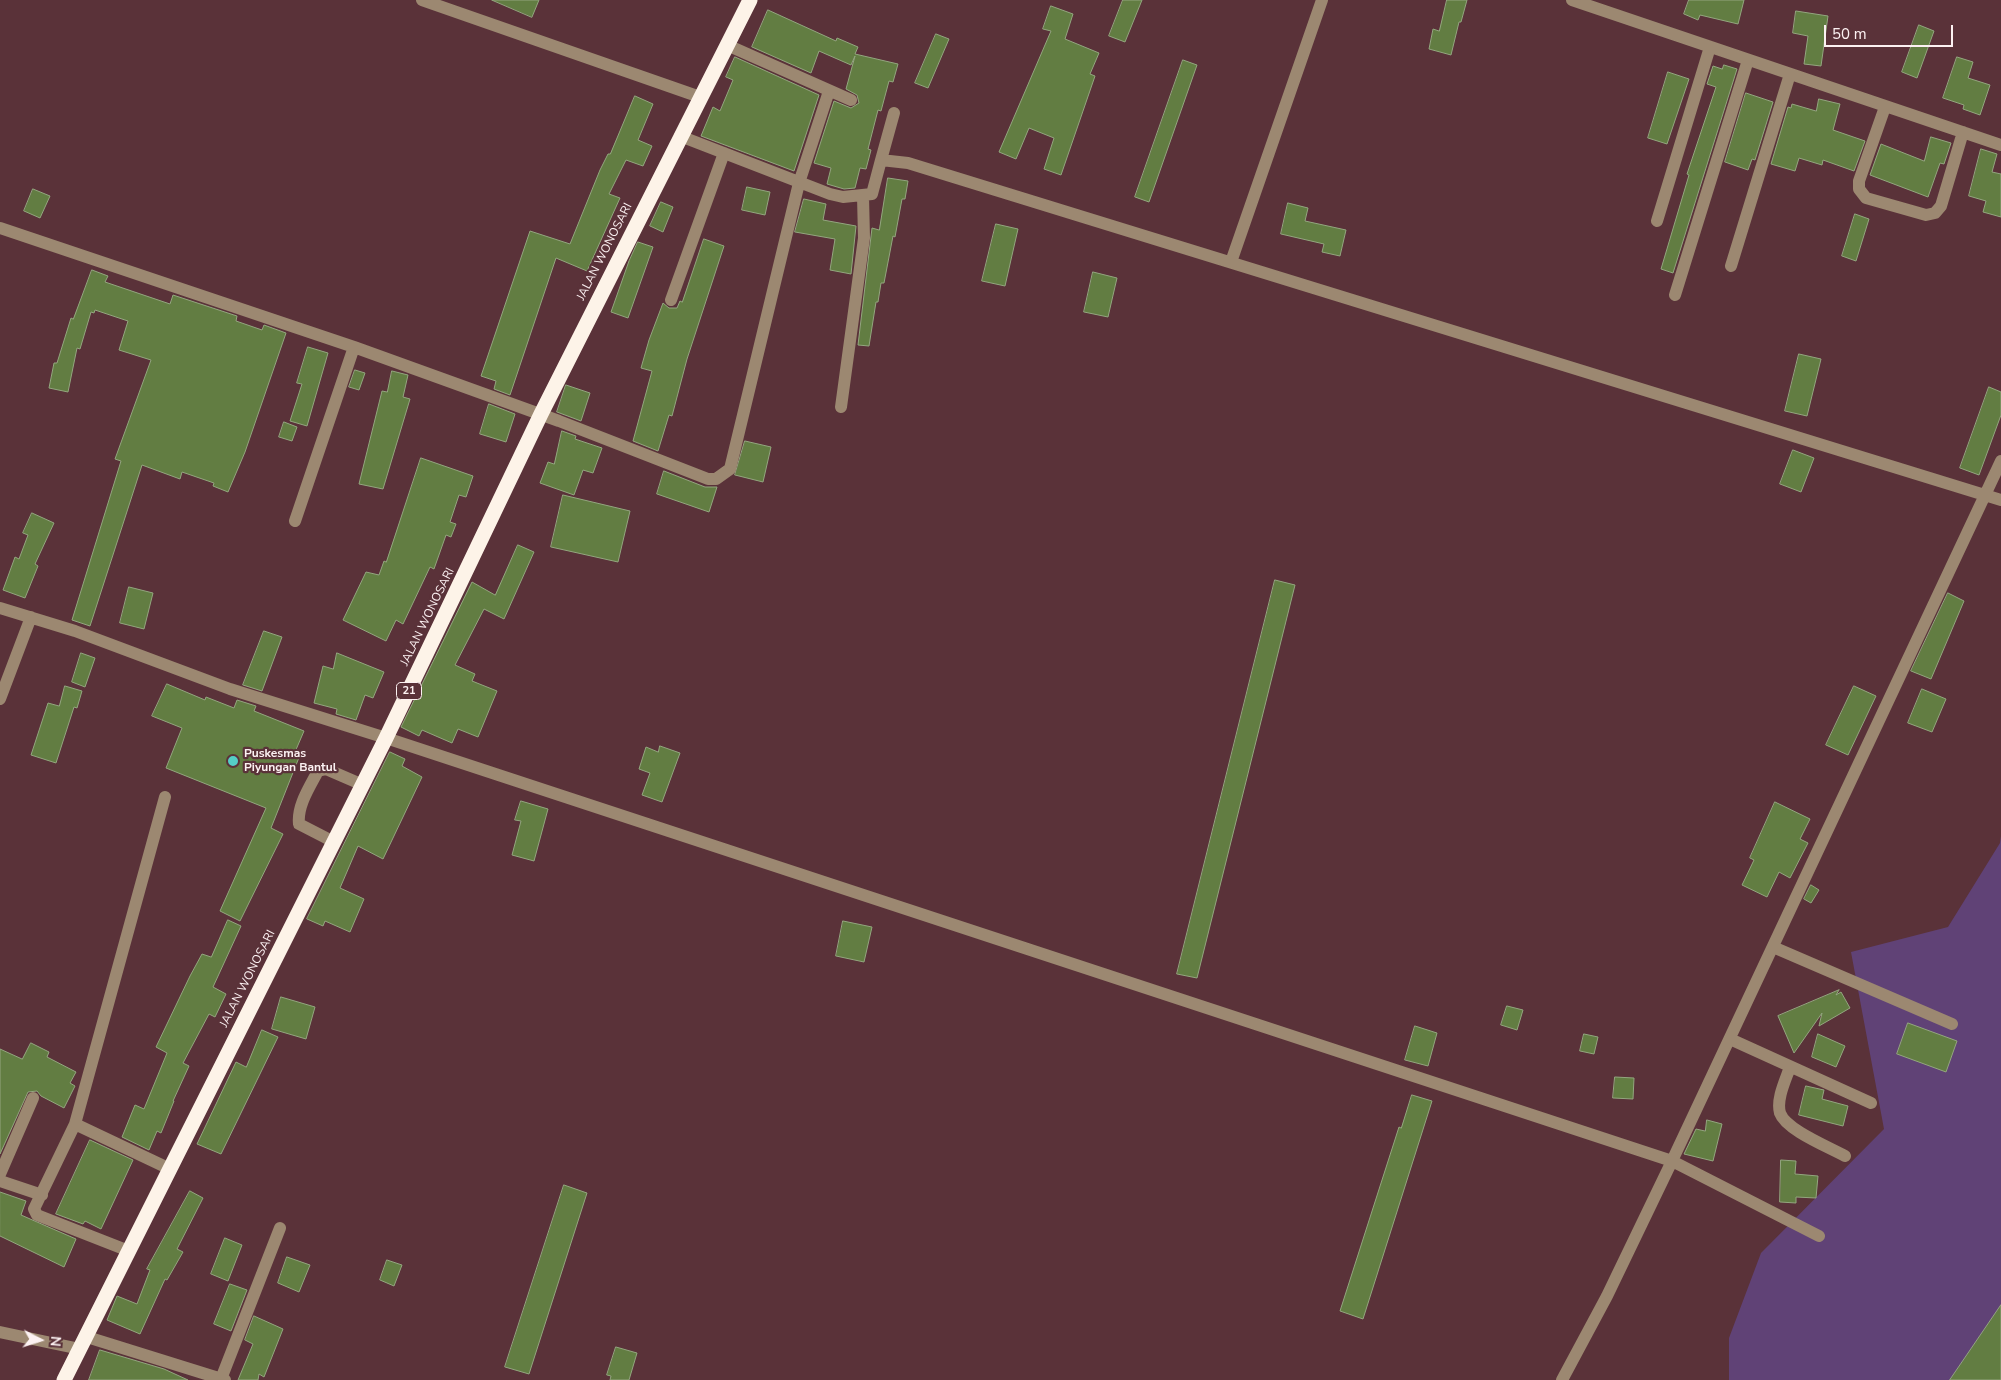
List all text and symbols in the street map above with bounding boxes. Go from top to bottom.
scale bar [1826,15,1955,47]
text: 50 m [1832,24,1867,44]
street label: JALAN WONOSARI [574,201,636,303]
street label: JALAN WONOSARI [398,566,458,668]
road number: 21 [396,682,422,699]
place label: Puskesmas Piyungan Bantul [244,747,336,775]
marker: Puskesmas Piyungan Bantul [226,754,240,768]
street label: JALAN WONOSARI [217,928,279,1030]
north arrow [15,1315,65,1365]
text: N [46,1335,65,1347]

